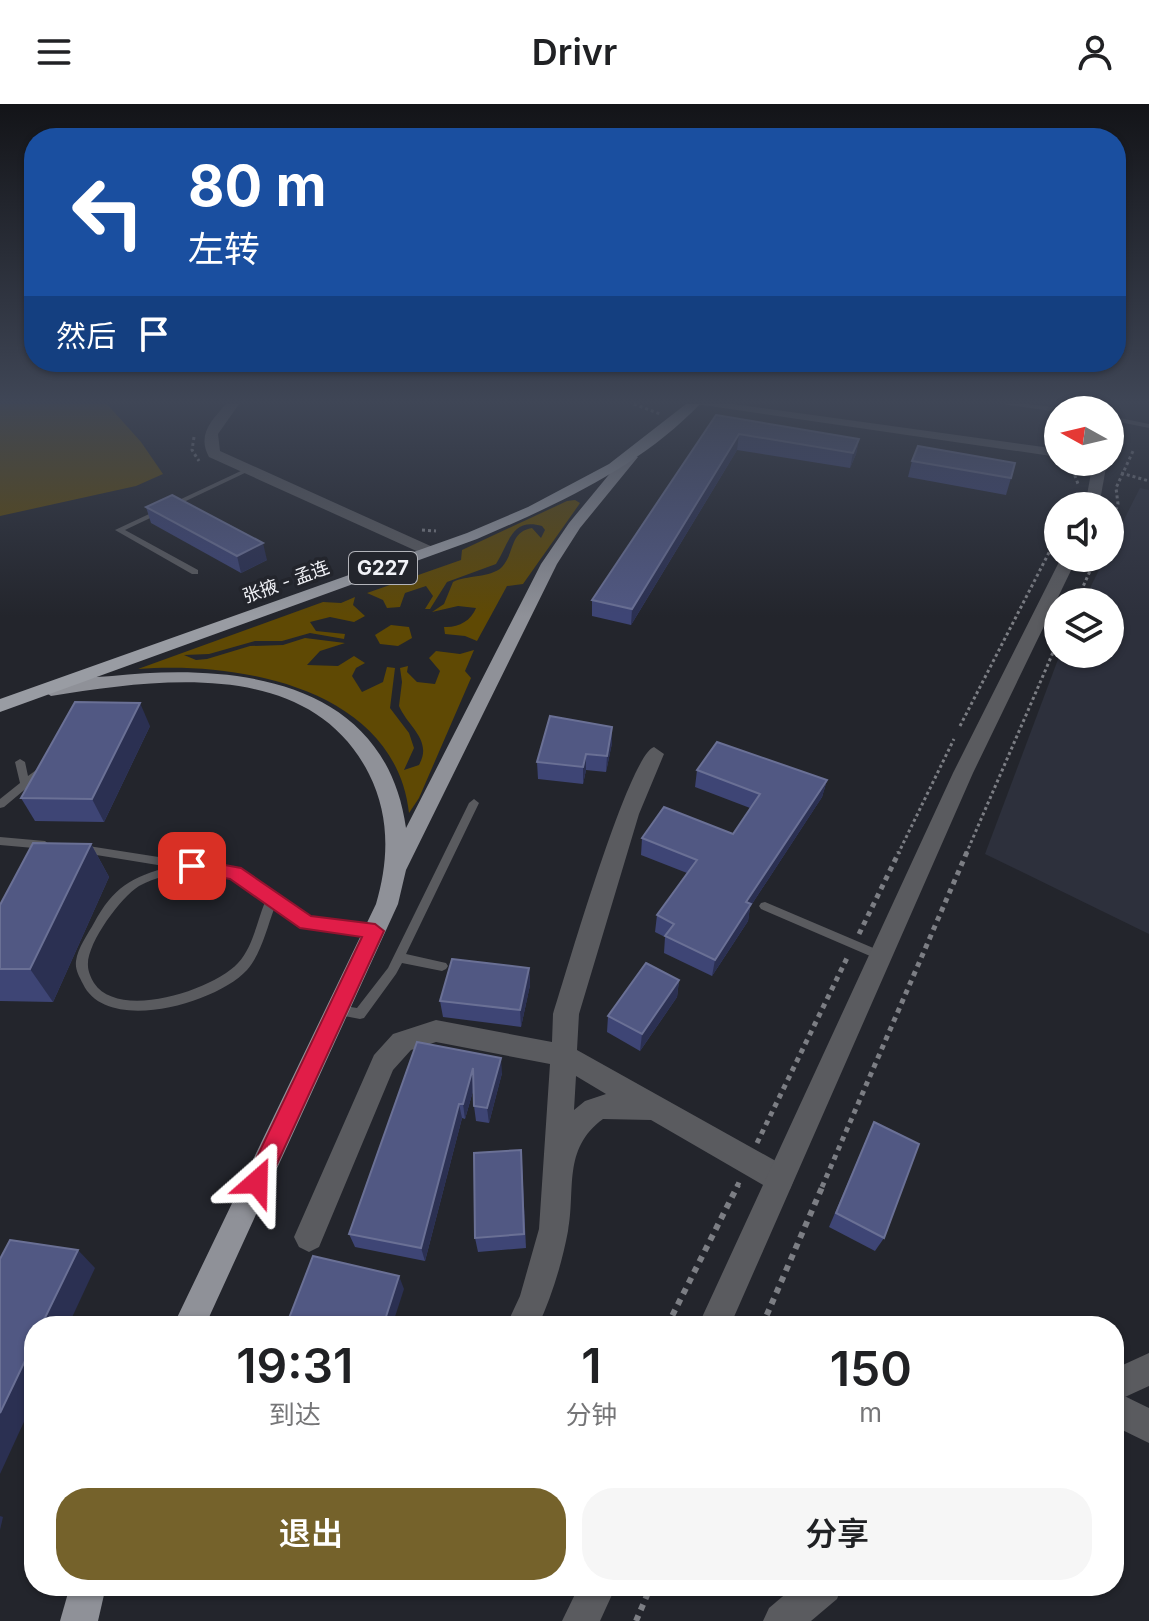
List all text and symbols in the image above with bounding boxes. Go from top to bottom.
icon: menu [32,30,76,74]
text: Drivr [532,30,617,74]
icon: person [1073,30,1117,74]
text: 80 m [188,152,327,220]
icon: left [56,160,160,264]
text: 左转 [188,227,260,271]
icon: arrive [132,312,176,356]
text: 然后 [56,318,116,354]
north arrow [1044,396,1124,476]
map controls [1044,396,1124,668]
button: sound [1044,492,1124,572]
road number: G227 [349,552,417,584]
street label: 张掖 - 孟连 [240,556,332,607]
button: layers [1044,588,1124,668]
pin [158,832,226,900]
icon: arrive [170,844,214,888]
position arrow [215,1140,299,1224]
text: 19:31 [236,1336,353,1395]
text: 1 [581,1336,602,1395]
text: 150 [830,1339,912,1398]
text: m [859,1397,882,1428]
text: 到达 [269,1399,321,1430]
text: 分钟 [565,1399,618,1430]
button: 退出 [56,1488,566,1580]
button: 分享 [582,1488,1092,1580]

